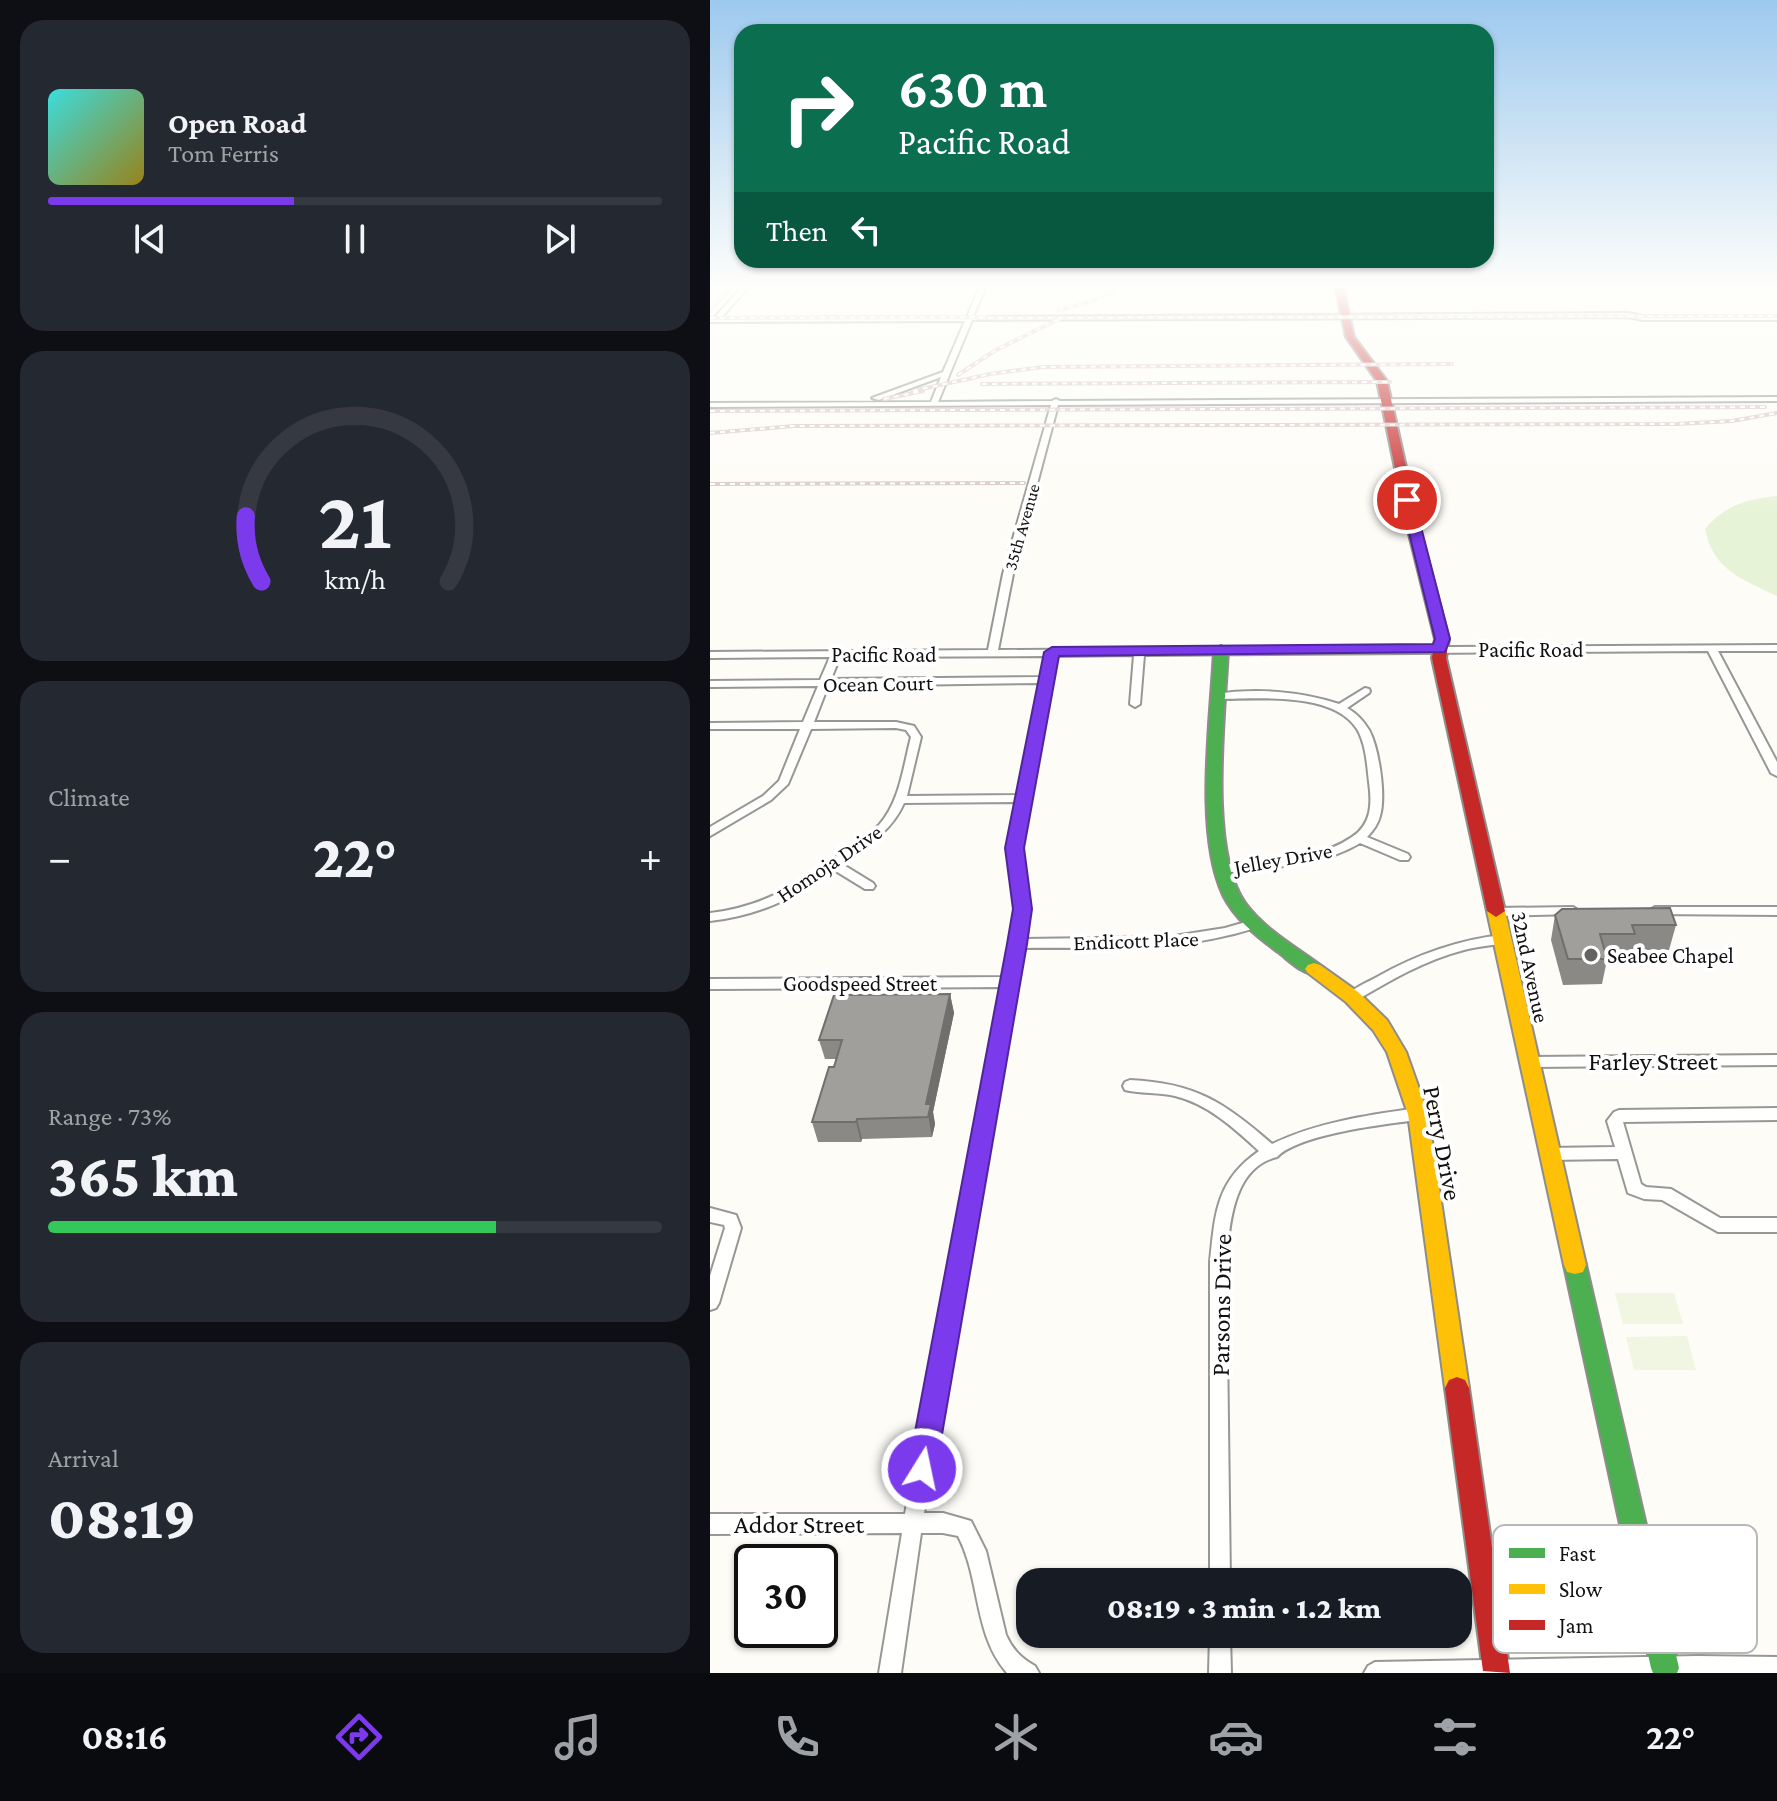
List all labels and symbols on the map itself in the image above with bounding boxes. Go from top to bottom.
pin [1373,466,1441,534]
street label: 35th Avenue [1000,481,1044,573]
street label: Pacific Road [1478,637,1584,662]
street label: Pacific Road [831,642,937,667]
street label: Ocean Court [823,670,934,697]
street label: Homoja Drive [772,819,887,908]
street label: Jelley Drive [1230,838,1334,880]
street label: 32nd Avenue [1507,909,1554,1025]
street label: Endicott Place [1073,926,1199,955]
place label: Seabee Chapel [1607,943,1734,968]
marker: Seabee Chapel [1582,946,1600,964]
street label: Goodspeed Street [783,971,938,996]
street label: Farley Street [1588,1047,1718,1076]
street label: Perry Drive [1417,1083,1468,1203]
street label: Parsons Drive [1206,1234,1237,1376]
position arrow [880,1427,964,1511]
street label: Addor Street [734,1510,864,1539]
legend [1493,1525,1757,1653]
text: Fast [1559,1541,1596,1566]
speed limit sign: 30 [734,1544,838,1648]
text: Slow [1559,1577,1603,1602]
text: Jam [1557,1613,1594,1638]

